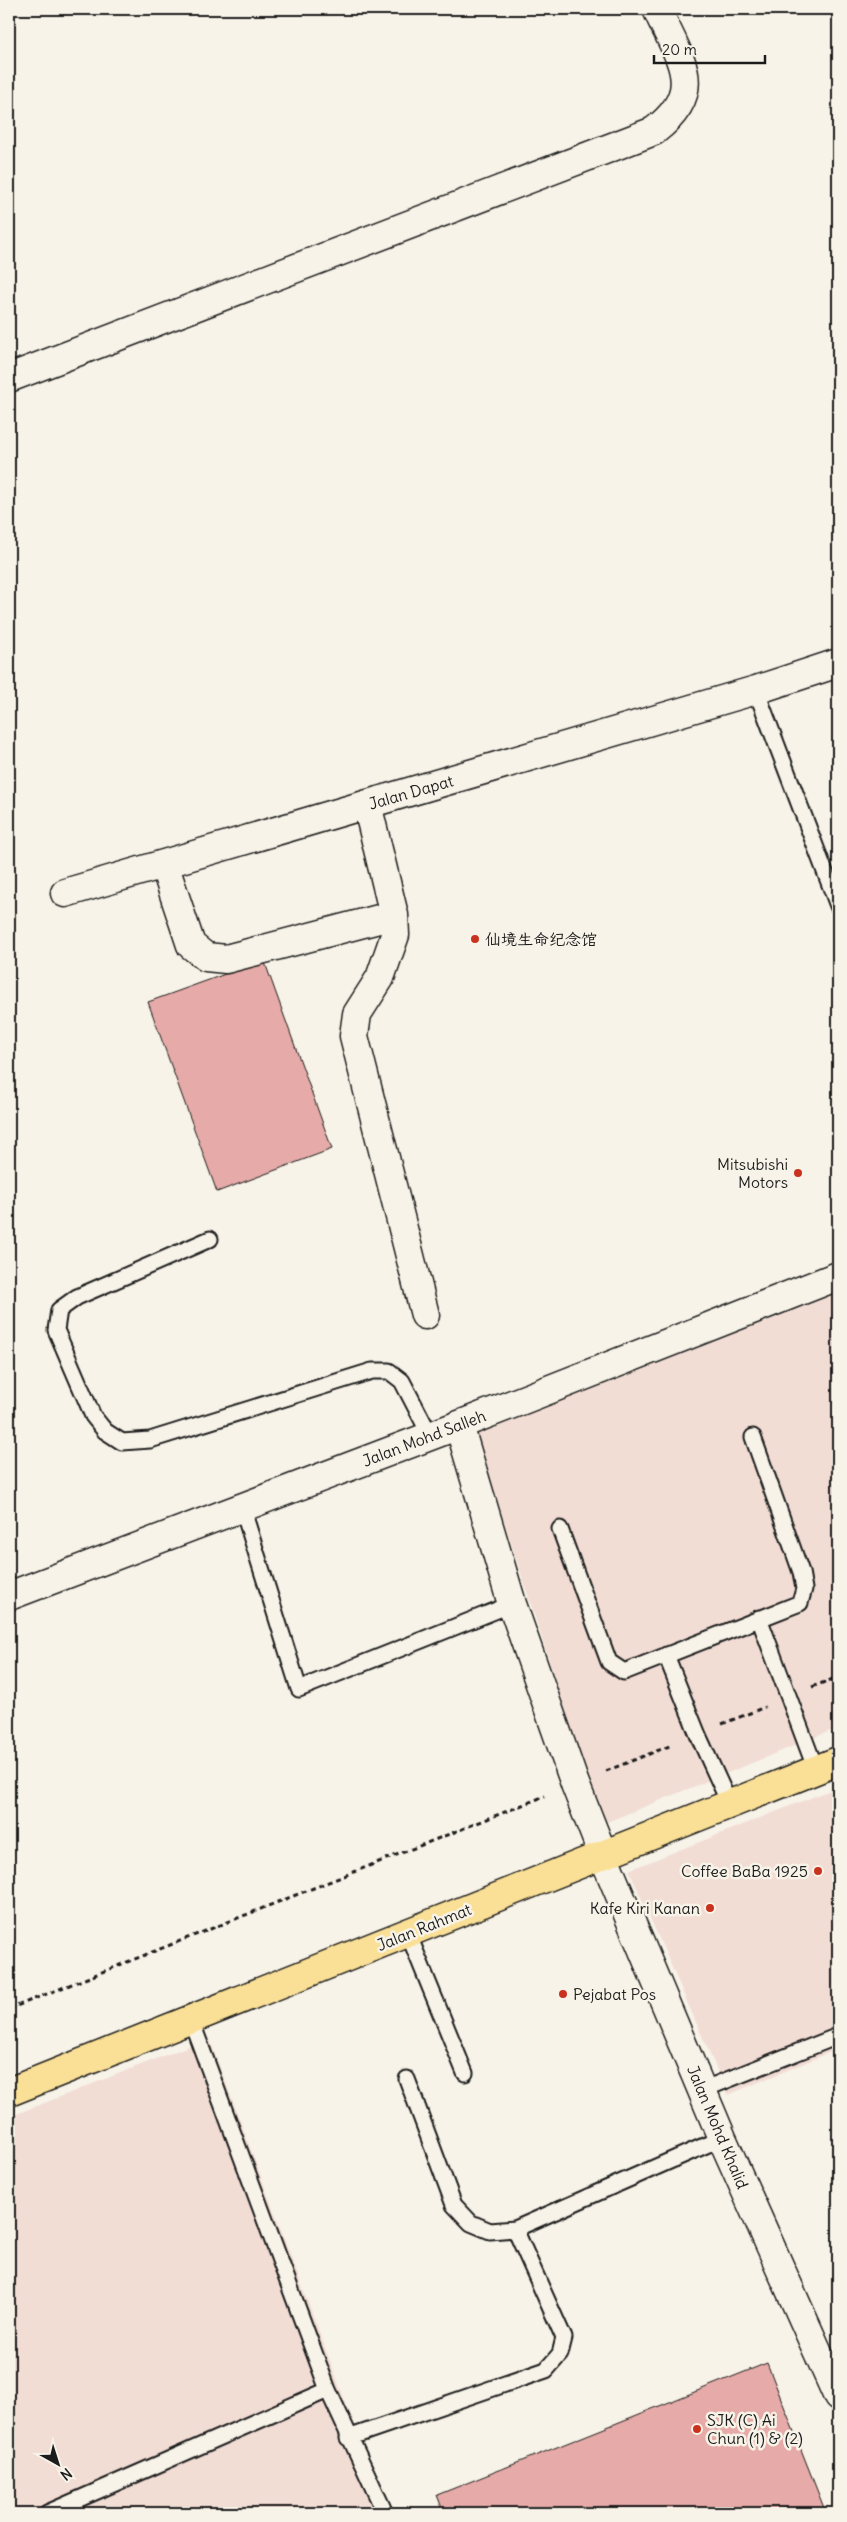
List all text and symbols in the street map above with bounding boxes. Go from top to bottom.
scale bar [654,32,766,64]
text: 20 m [662,40,697,59]
street label: Jalan Dapat [366,770,456,814]
place label: 仙境生命纪念馆 [485,929,597,949]
marker: 仙境生命纪念馆 [469,933,481,945]
place label: Mitsubishi Motors [717,1154,788,1192]
marker: Mitsubishi Motors [792,1167,804,1179]
street label: Jalan Mohd Salleh [360,1405,488,1471]
place label: Coffee BaBa 1925 [681,1861,808,1881]
marker: Coffee BaBa 1925 [812,1865,824,1877]
place label: Kafe Kiri Kanan [590,1898,700,1918]
street label: Jalan Rahmat [374,1899,475,1955]
marker: Kafe Kiri Kanan [704,1902,716,1914]
place label: Pejabat Pos [573,1984,656,2004]
marker: Pejabat Pos [557,1988,569,2000]
street label: Jalan Mohd Khalid [683,2062,753,2192]
place label: SJK (C) Ai Chun (1) & (2) [707,2410,803,2448]
marker: SJK (C) Ai Chun (1) & (2) [691,2423,703,2435]
north arrow [32,2440,82,2490]
text: N [57,2464,76,2484]

